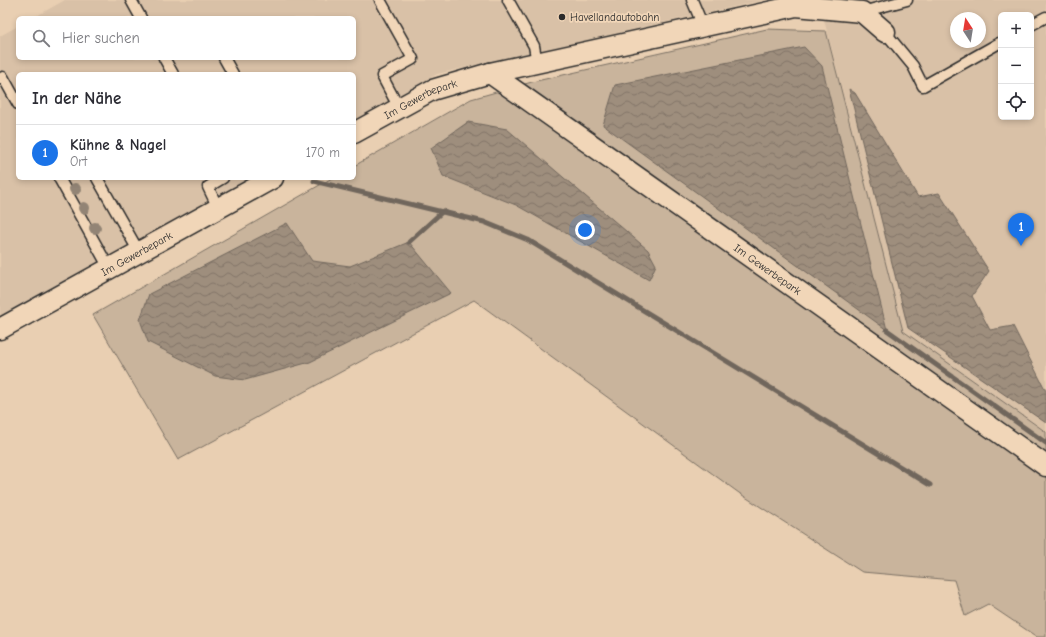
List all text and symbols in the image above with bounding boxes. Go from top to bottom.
place label: Havellandautobahn [570,11,659,24]
marker: Havellandautobahn [557,12,567,22]
north arrow [950,12,986,48]
map controls [998,12,1034,120]
button: + [998,12,1034,48]
search box [16,16,356,60]
icon: search [30,27,52,49]
text: Hier suchen [62,29,140,47]
button: − [998,48,1034,84]
street label: Im Gewerbepark [382,77,459,122]
button: locate [998,84,1034,120]
text: In der Nähe [32,89,121,108]
text: Kühne & Nagel [70,136,166,154]
text: 1 [42,145,48,160]
text: 170 m [306,145,340,160]
text: Ort [70,154,87,169]
pin: 1 [1008,213,1034,246]
your location [575,220,595,240]
street label: Im Gewerbepark [99,229,175,279]
street label: Im Gewerbepark [731,241,804,298]

